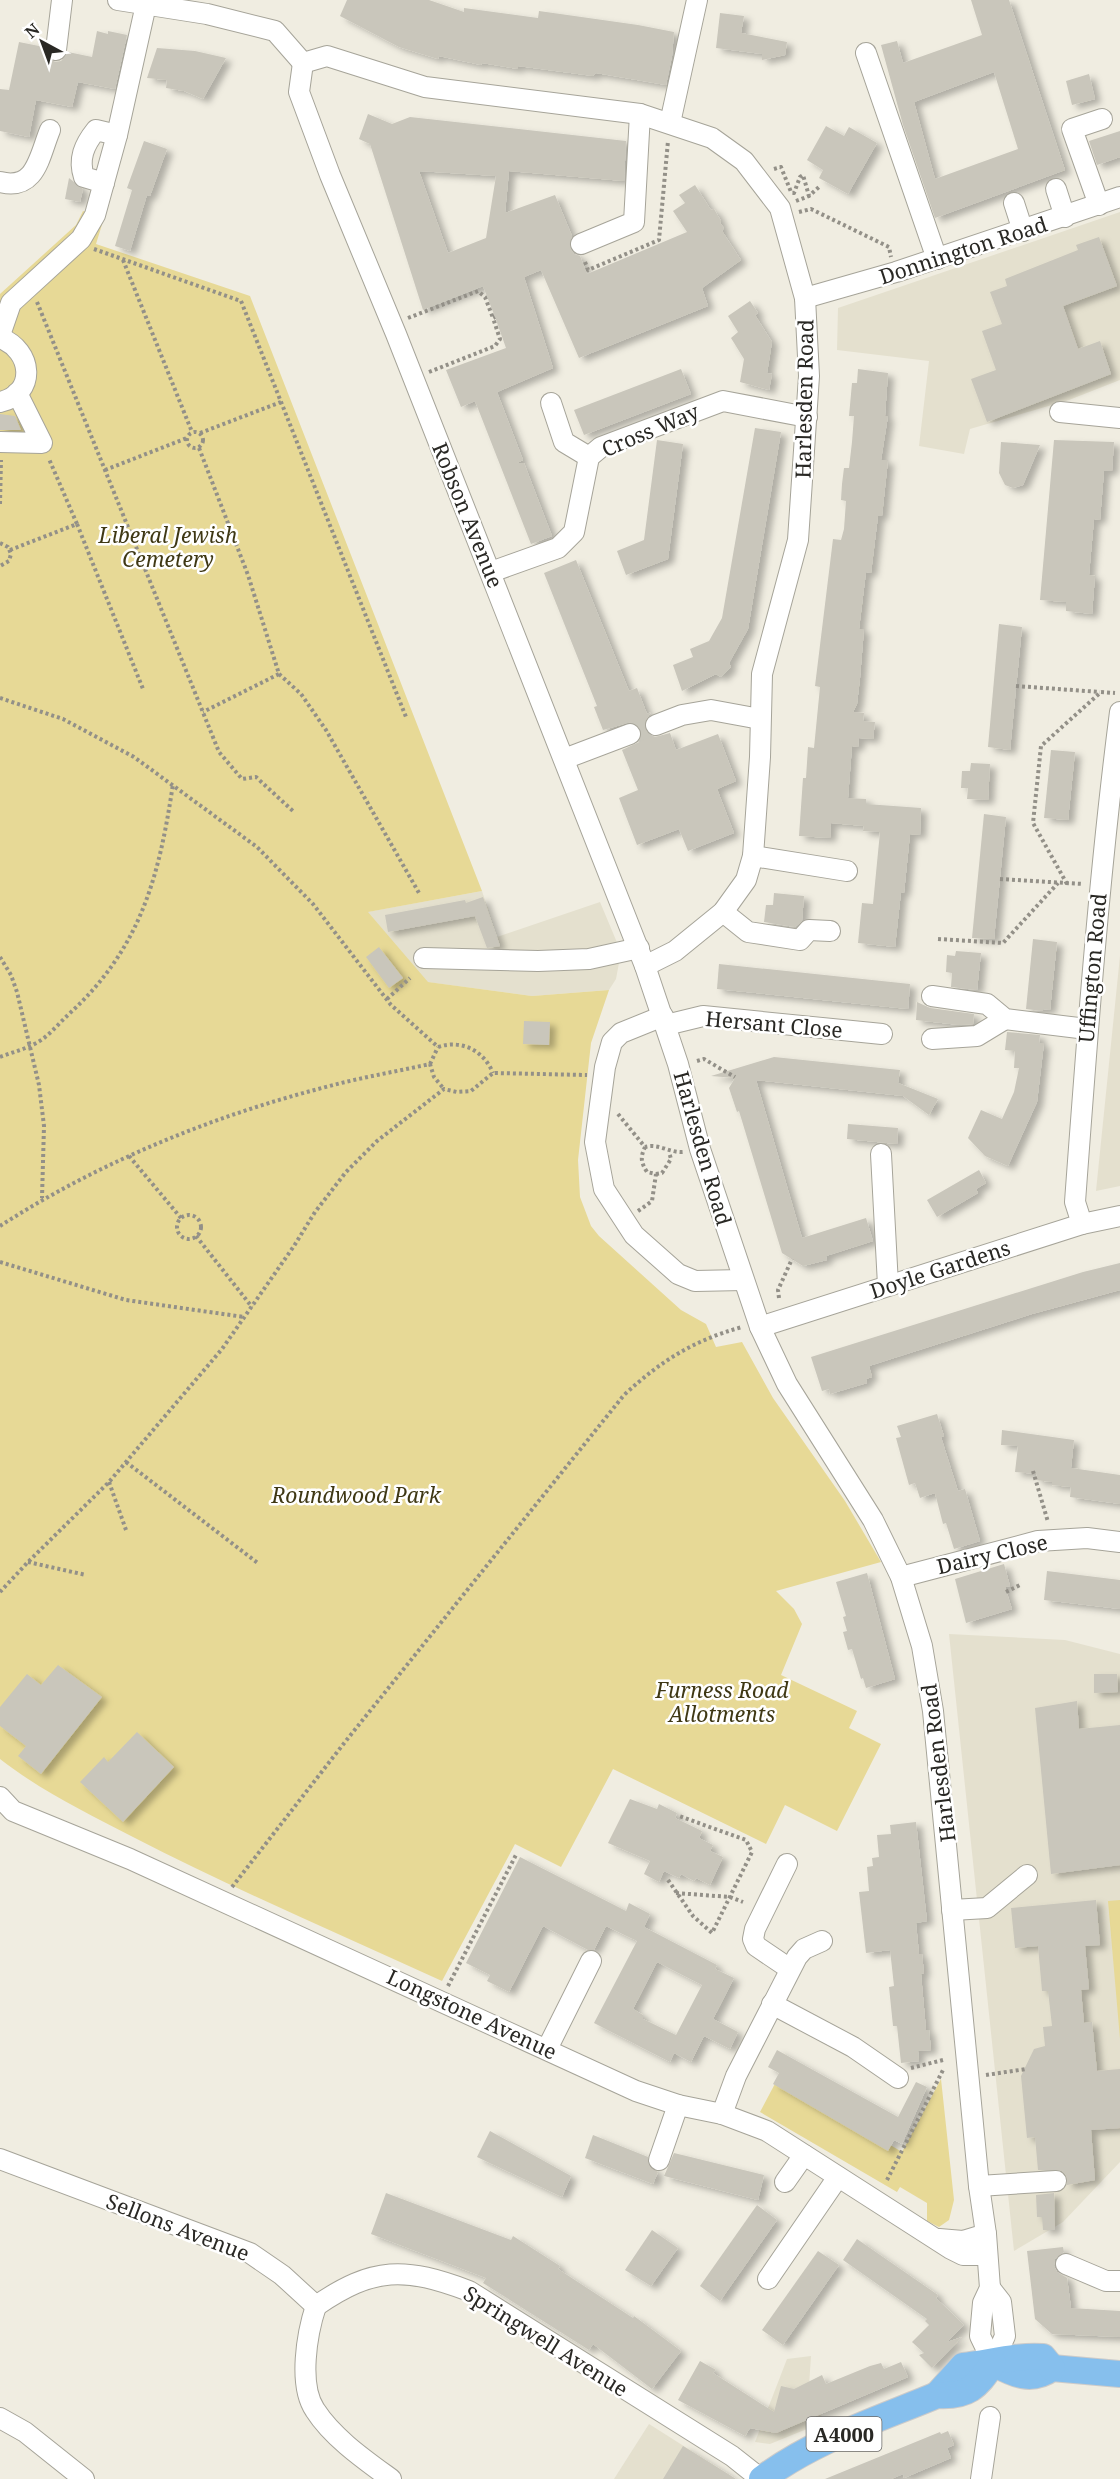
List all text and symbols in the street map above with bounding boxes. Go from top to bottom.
north arrow [12,12,72,72]
text: N [20,18,44,43]
street label: Donnington Road [875,210,1051,290]
street label: Harlesden Road [789,319,819,479]
street label: Cross Way [597,397,703,463]
street label: Robson Avenue [426,438,510,592]
park label: Liberal Jewish Cemetery [98,521,238,573]
street label: Uffington Road [1072,892,1112,1044]
street label: Hersant Close [704,1004,844,1044]
street label: Harlesden Road [668,1068,738,1229]
street label: Doyle Gardens [866,1233,1014,1305]
park label: Roundwood Park [270,1481,442,1509]
street label: Dairy Close [934,1528,1050,1580]
park label: Furness Road Allotments [655,1676,789,1728]
street label: Harlesden Road [914,1682,962,1844]
street label: Longstone Avenue [383,1962,561,2066]
street label: Sellons Avenue [102,2187,254,2267]
street label: Springwell Avenue [459,2279,633,2403]
road number: A4000 [806,2417,882,2451]

